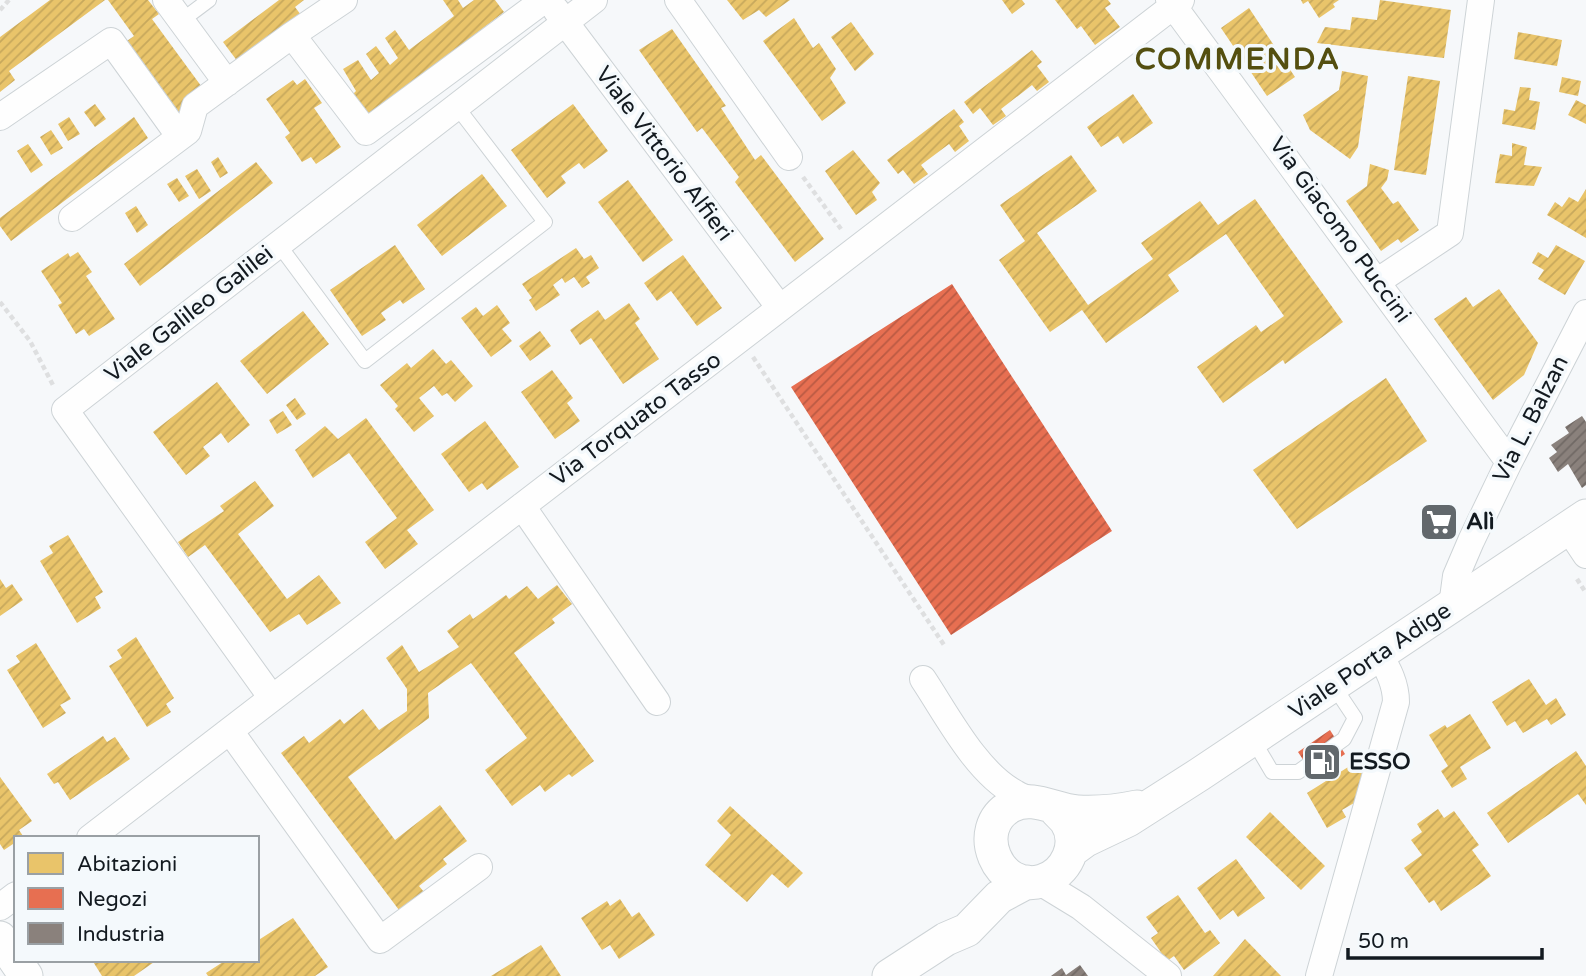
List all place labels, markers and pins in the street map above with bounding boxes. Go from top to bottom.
supermarket icon: Alì [1418,501,1460,543]
place label: Alì [1466,508,1494,536]
fuel station icon: ESSO [1301,741,1343,783]
place label: ESSO [1349,748,1411,776]

